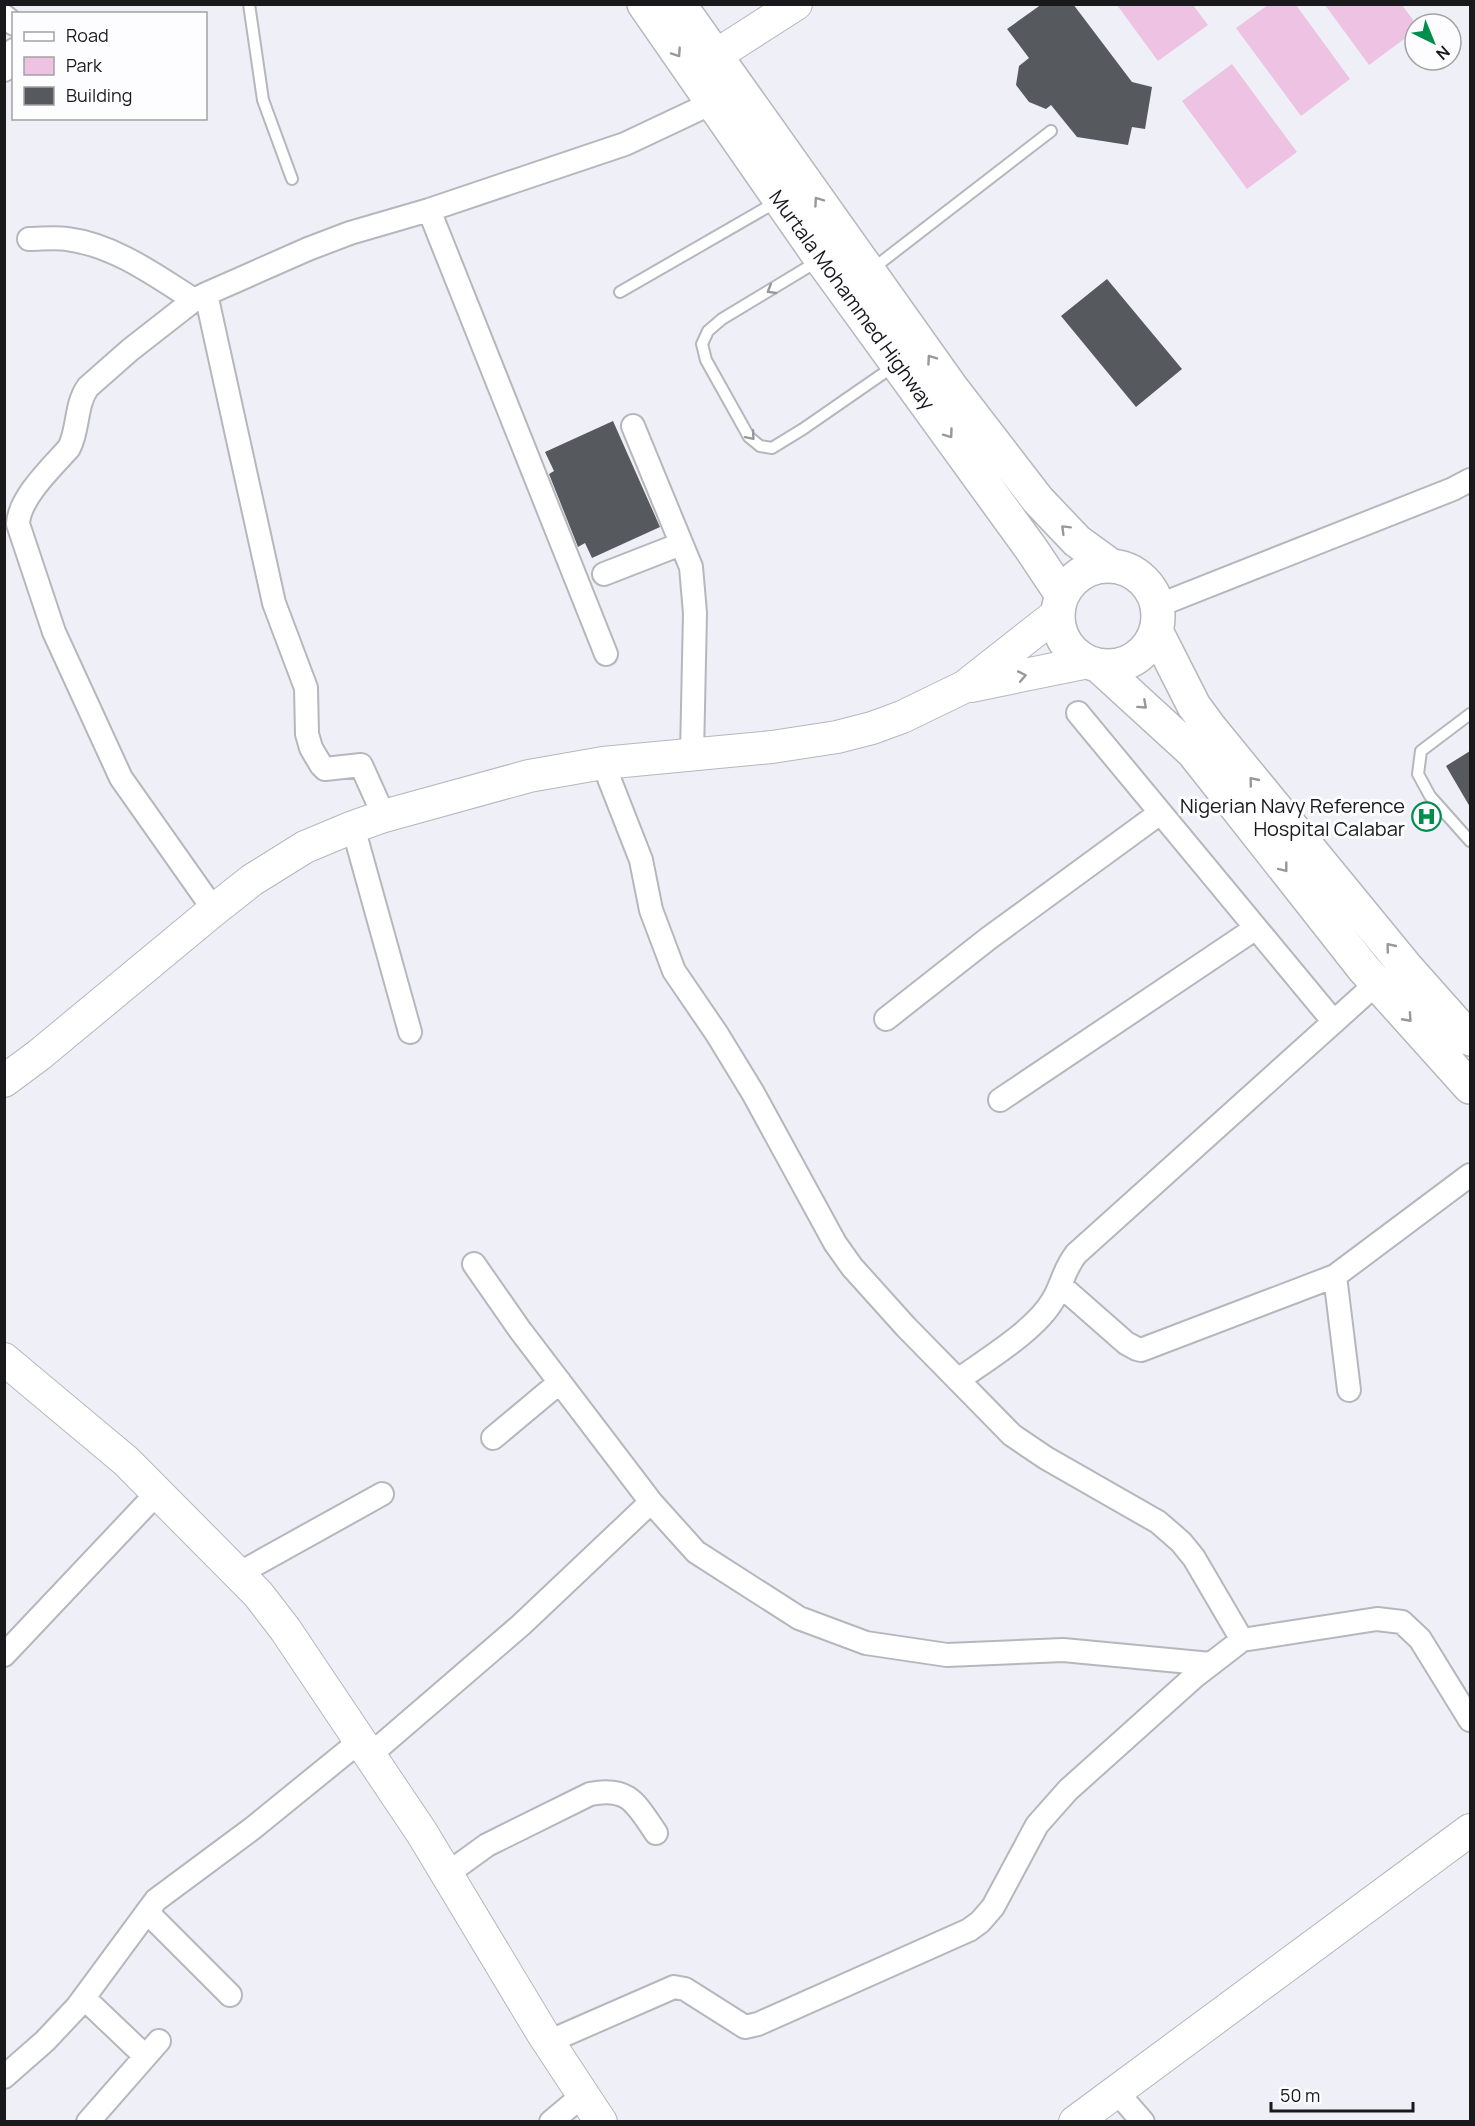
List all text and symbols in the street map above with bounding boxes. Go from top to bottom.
legend [12,12,207,120]
north arrow [1403,12,1463,72]
text: Road [66,23,109,47]
text: N [1432,41,1455,65]
one-way arrow [670,46,681,57]
text: Park [66,53,103,77]
text: Building [66,83,132,107]
street label: Murtala Mohammed Highway [763,184,942,415]
one-way arrow [814,196,825,207]
one-way arrow [767,282,777,294]
one-way arrow [927,355,938,366]
one-way arrow [941,428,952,439]
one-way arrow [743,429,754,440]
one-way arrow [1061,525,1072,536]
one-way arrow [1016,670,1026,683]
one-way arrow [1136,698,1147,709]
one-way arrow [1249,776,1260,787]
place label: Nigerian Navy Reference Hospital Calabar [1180,792,1405,842]
hospital icon: Nigerian Navy Reference Hospital Calabar [1410,801,1442,833]
one-way arrow [1277,861,1288,872]
one-way arrow [1387,943,1398,954]
one-way arrow [1401,1011,1412,1022]
scale bar [1271,2075,1414,2113]
text: 50 m [1280,2083,1320,2107]

